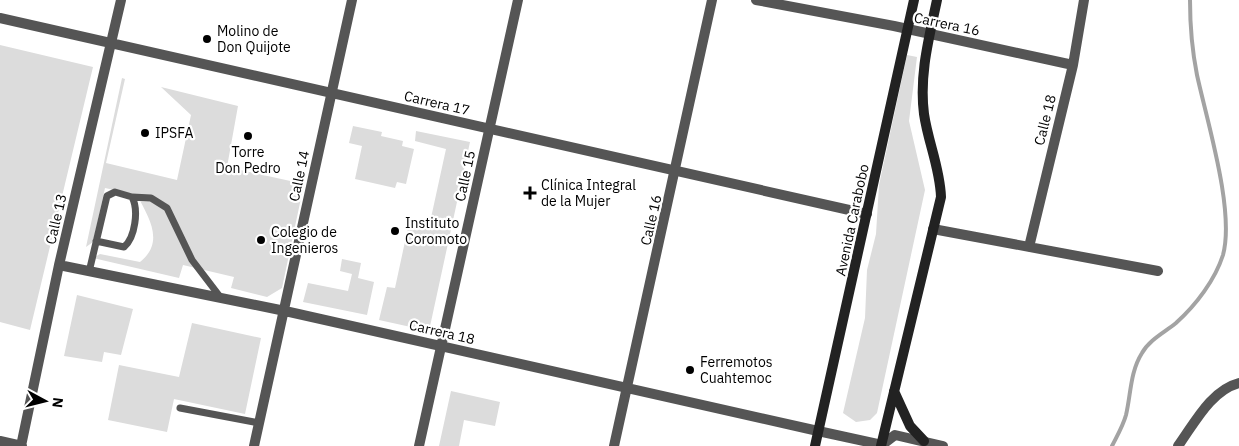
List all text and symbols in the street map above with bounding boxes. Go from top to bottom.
street label: Carrera 16 [912,8,982,40]
place label: Molino de Don Quijote [217,22,291,56]
marker: Molino de Don Quijote [201,33,213,45]
street label: Carrera 17 [402,87,472,119]
street label: Calle 18 [1030,93,1060,147]
place label: IPSFA [155,124,193,142]
marker: IPSFA [139,127,151,139]
marker: Torre Don Pedro [242,130,254,142]
place label: Torre Don Pedro [215,143,281,177]
street label: Calle 14 [285,149,313,203]
street label: Calle 15 [451,149,479,203]
street label: Avenida Carabobo [831,162,873,278]
place label: Clínica Integral de la Mujer [541,176,636,210]
marker: Clínica Integral de la Mujer [523,186,537,200]
street label: Calle 13 [41,192,71,246]
street label: Calle 16 [636,193,666,247]
place label: Instituto Coromoto [405,214,467,248]
place label: Colegio de Ingenieros [271,223,339,257]
marker: Instituto Coromoto [389,225,401,237]
marker: Colegio de Ingenieros [255,234,267,246]
street label: Carrera 18 [407,316,477,348]
place label: Ferremotos Cuahtemoc [700,353,773,387]
marker: Ferremotos Cuahtemoc [684,364,696,376]
north arrow [20,376,70,426]
text: N [48,396,67,409]

